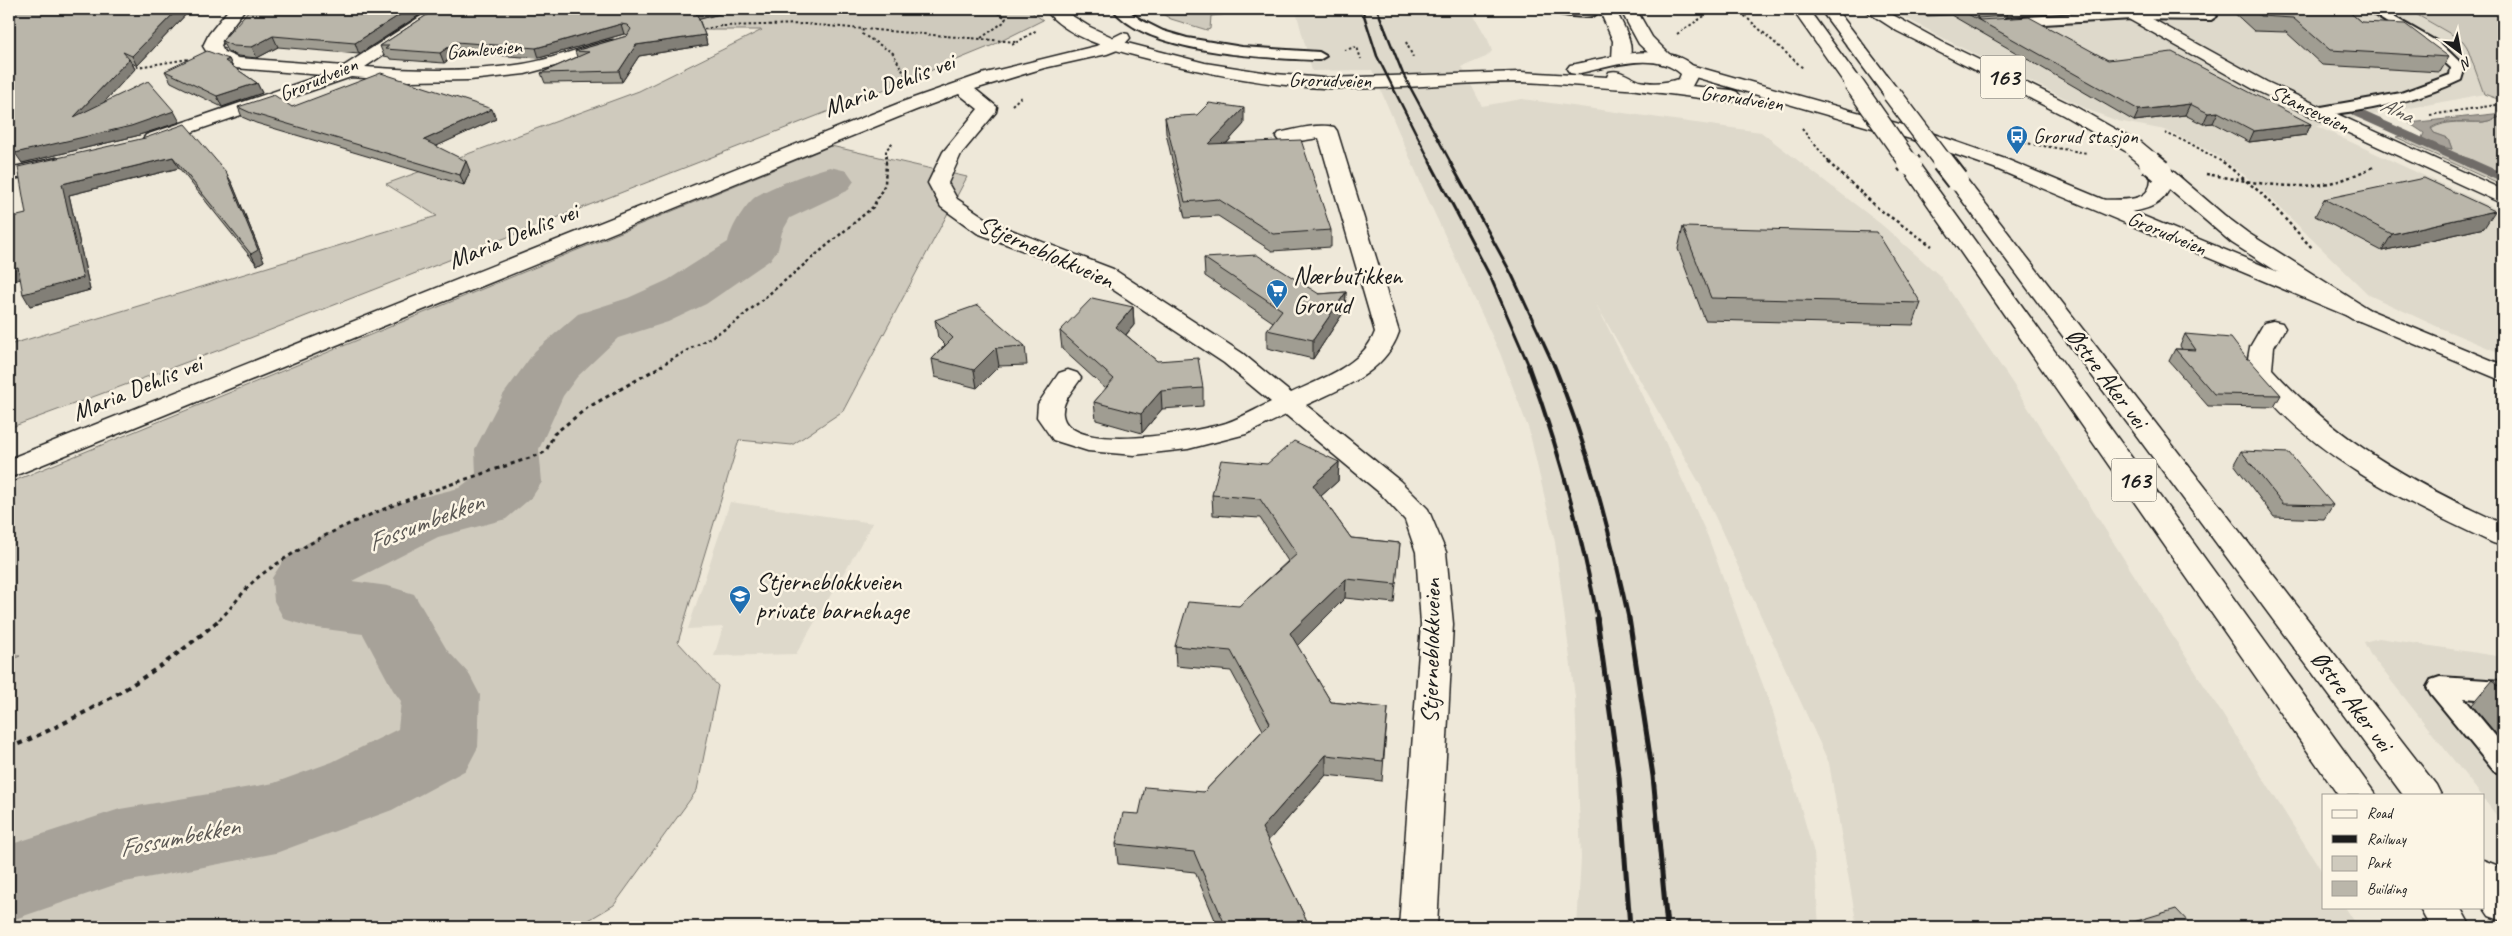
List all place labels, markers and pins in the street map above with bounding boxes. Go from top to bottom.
place label: Grorud stasjon [2033,123,2138,149]
bus stop icon: Grorud stasjon [2005,124,2029,155]
place label: Nærbutikken Grorud [1293,260,1404,321]
supermarket icon: Nærbutikken Grorud [1265,278,1289,309]
place label: Stjerneblokkveien private barnehage [756,566,911,627]
school or university icon: Stjerneblokkveien private barnehage [728,584,752,615]

